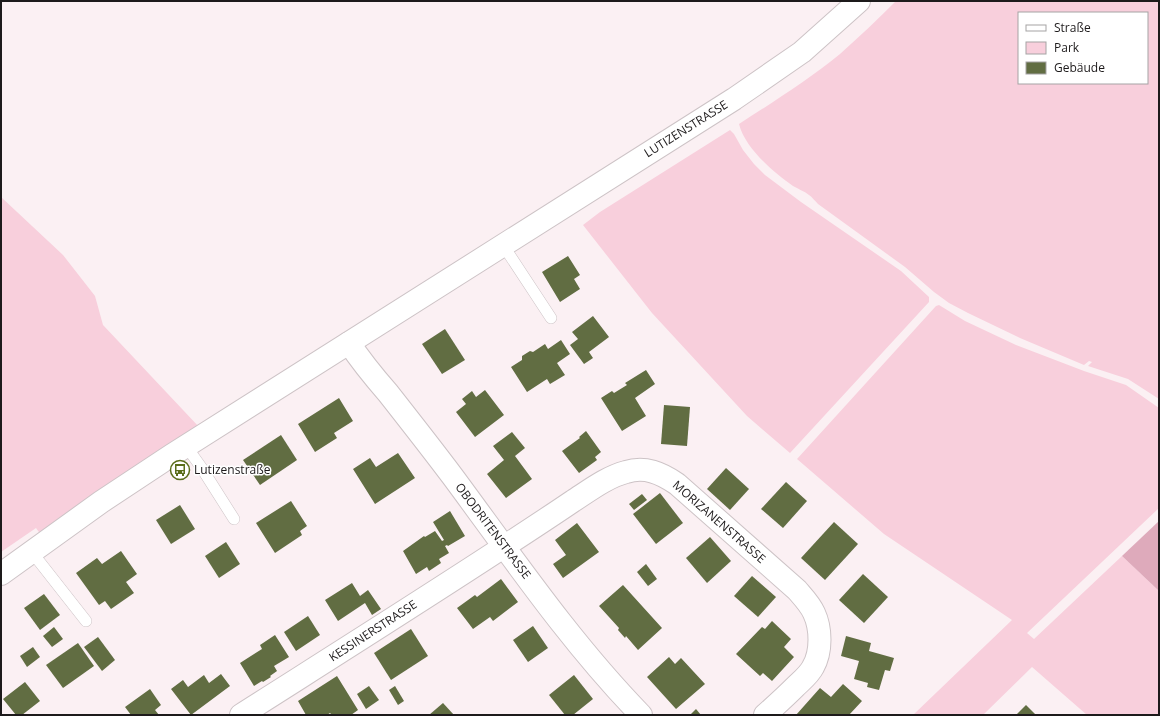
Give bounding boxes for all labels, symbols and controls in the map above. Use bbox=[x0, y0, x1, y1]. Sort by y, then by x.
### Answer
legend bbox=[1018, 12, 1148, 84]
text: Straße bbox=[1054, 19, 1091, 36]
text: Park bbox=[1054, 39, 1080, 56]
text: Gebäude bbox=[1054, 59, 1105, 76]
street label: LUTIZENSTRASSE bbox=[641, 96, 731, 161]
bus stop icon: Lutizenstraße bbox=[169, 459, 191, 481]
place label: Lutizenstraße bbox=[194, 461, 271, 478]
street label: MORIZANENSTRASSE bbox=[669, 476, 769, 567]
street label: OBODRITENSTRASSE bbox=[452, 479, 535, 582]
street label: KESSINERSTRASSE bbox=[325, 596, 420, 665]

